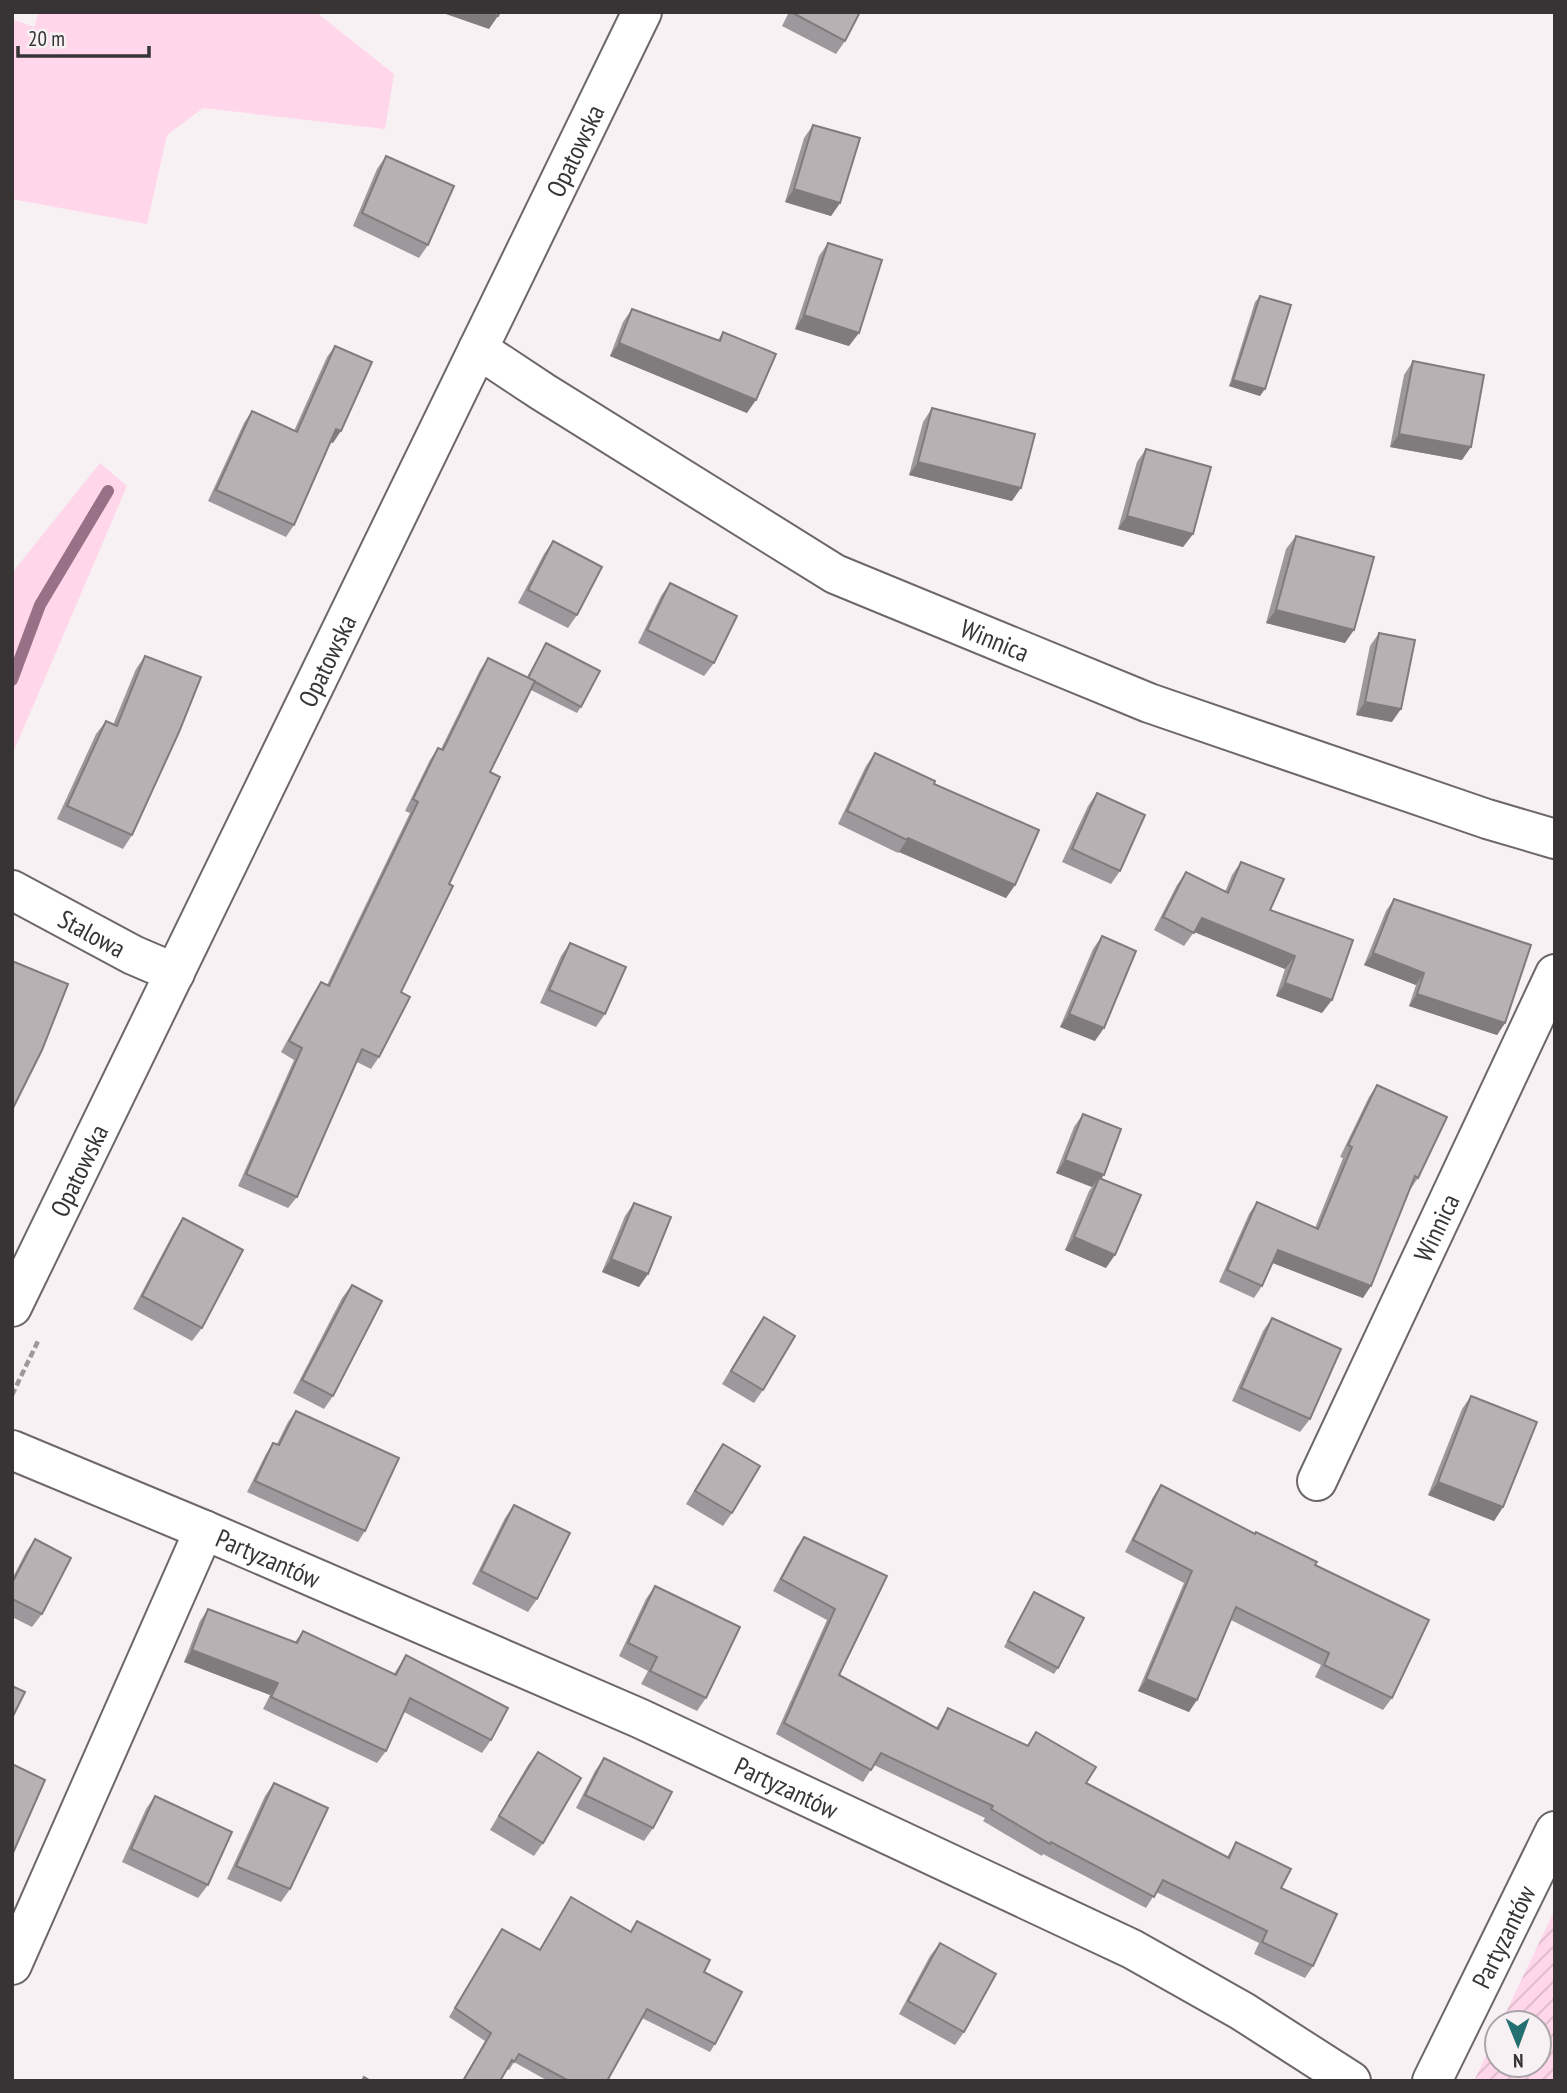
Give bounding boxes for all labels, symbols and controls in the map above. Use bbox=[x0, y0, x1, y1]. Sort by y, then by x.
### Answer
scale bar bbox=[18, 14, 149, 58]
text: 20 m bbox=[28, 25, 65, 52]
street label: Opatowska bbox=[538, 99, 611, 202]
street label: Opatowska bbox=[290, 609, 363, 712]
street label: Winnica bbox=[956, 611, 1034, 669]
street label: Stalowa bbox=[53, 902, 131, 965]
street label: Opatowska bbox=[42, 1119, 115, 1222]
street label: Winnica bbox=[1406, 1188, 1466, 1267]
street label: Partyzantów bbox=[211, 1521, 326, 1595]
street label: Partyzantów bbox=[730, 1749, 844, 1826]
street label: Partyzantów bbox=[1464, 1879, 1543, 1993]
north arrow bbox=[1483, 2009, 1553, 2079]
text: N bbox=[1513, 2049, 1524, 2073]

